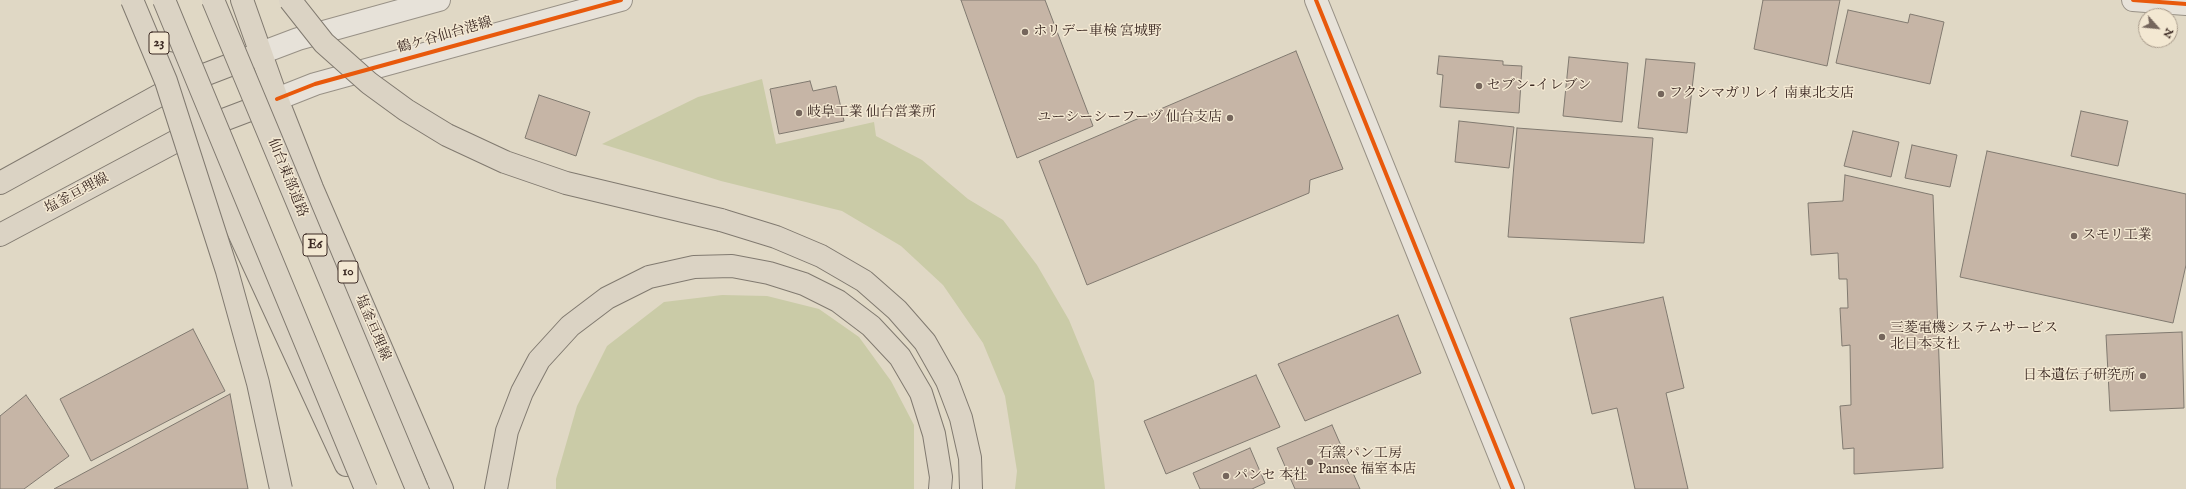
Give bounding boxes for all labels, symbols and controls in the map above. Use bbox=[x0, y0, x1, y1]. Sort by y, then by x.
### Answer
north arrow bbox=[2138, 8, 2178, 48]
street label: 鶴ケ谷仙台港線 bbox=[396, 14, 494, 58]
place label: ホリデー車検 宮城野 bbox=[1033, 24, 1162, 40]
text: N bbox=[2159, 26, 2176, 40]
marker: ホリデー車検 宮城野 bbox=[1020, 27, 1030, 37]
road number: 23 bbox=[149, 32, 169, 54]
place label: セブン-イレブン bbox=[1487, 78, 1592, 94]
marker: セブン-イレブン bbox=[1474, 81, 1484, 91]
place label: フクシマガリレイ 南東北支店 bbox=[1669, 86, 1854, 102]
marker: フクシマガリレイ 南東北支店 bbox=[1656, 89, 1666, 99]
place label: 岐阜工業 仙台営業所 bbox=[807, 105, 936, 121]
marker: 岐阜工業 仙台営業所 bbox=[794, 108, 804, 118]
place label: ユーシーシーフーヅ 仙台支店 bbox=[1037, 110, 1222, 126]
marker: ユーシーシーフーヅ 仙台支店 bbox=[1225, 113, 1235, 123]
street label: 仙台東部道路 bbox=[263, 136, 311, 220]
street label: 塩釜亘理線 bbox=[42, 170, 112, 218]
place label: スモリ工業 bbox=[2082, 228, 2152, 244]
marker: スモリ工業 bbox=[2069, 231, 2079, 241]
road number: E6 bbox=[303, 234, 327, 256]
road number: 10 bbox=[338, 261, 358, 283]
street label: 塩釜亘理線 bbox=[351, 293, 393, 363]
place label: 三菱電機システムサービス 北日本支社 bbox=[1890, 321, 2058, 354]
marker: 三菱電機システムサービス 北日本支社 bbox=[1877, 332, 1887, 342]
place label: 日本遺伝子研究所 bbox=[2023, 368, 2135, 384]
marker: 日本遺伝子研究所 bbox=[2138, 371, 2148, 381]
place label: 石窯パン工房 Pansee 福室本店 bbox=[1318, 446, 1416, 478]
marker: 石窯パン工房 Pansee 福室本店 bbox=[1305, 457, 1315, 467]
place label: パンセ 本社 bbox=[1234, 468, 1307, 484]
marker: パンセ 本社 bbox=[1221, 471, 1231, 481]

